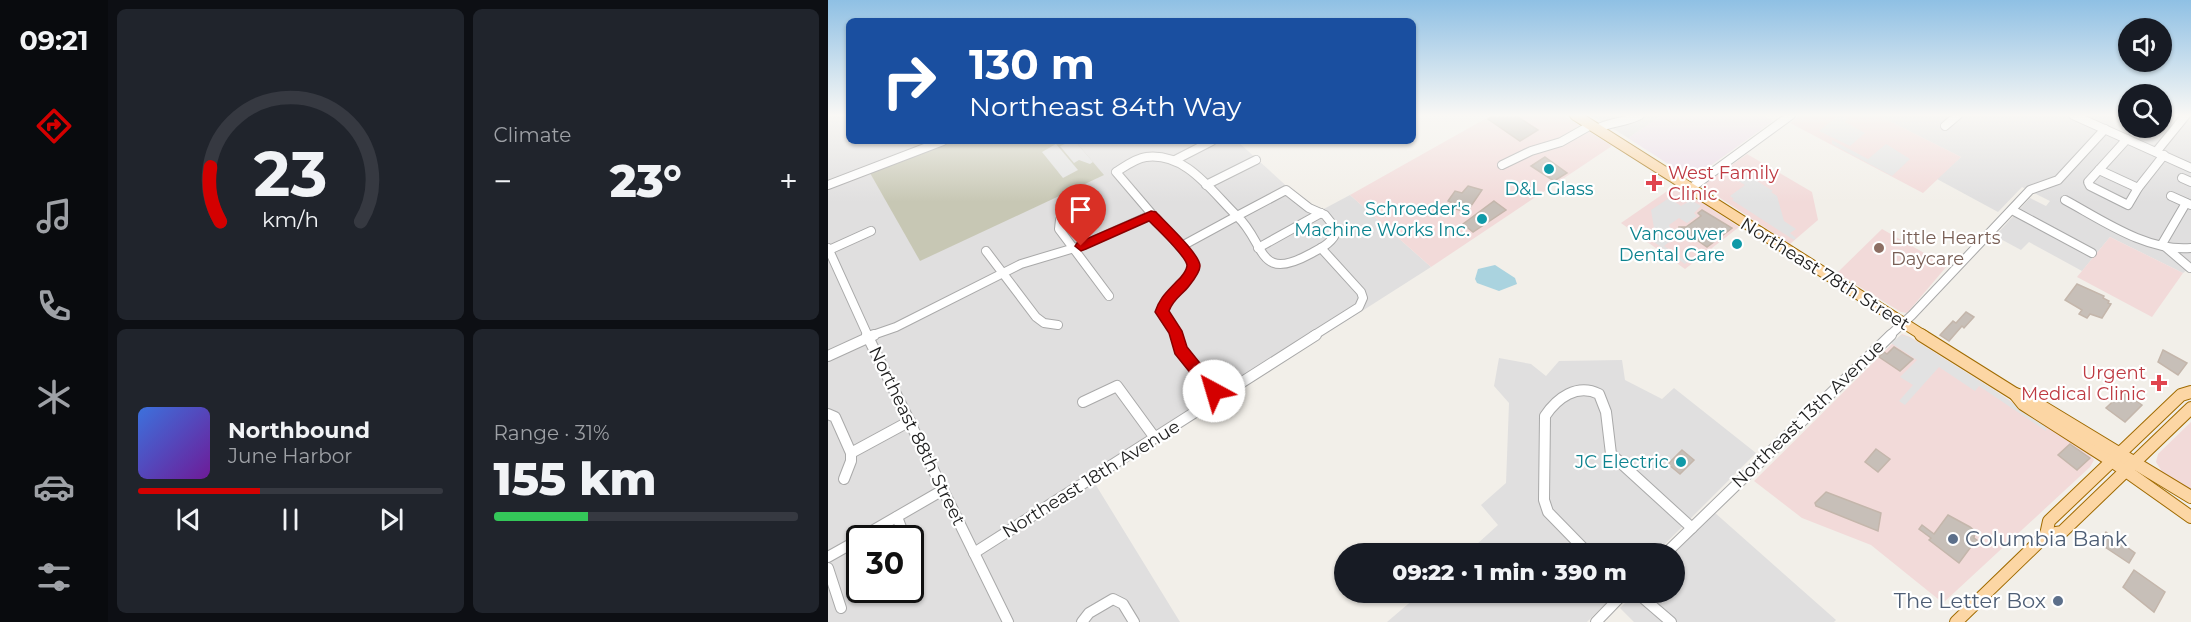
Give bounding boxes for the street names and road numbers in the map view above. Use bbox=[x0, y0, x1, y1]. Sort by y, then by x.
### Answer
street label: Northeast 78th Street bbox=[1736, 213, 1914, 335]
street label: Northeast 13th Avenue bbox=[1727, 335, 1889, 493]
street label: Northeast 88th Street bbox=[864, 343, 970, 529]
street label: Northeast 18th Avenue bbox=[998, 415, 1184, 543]

